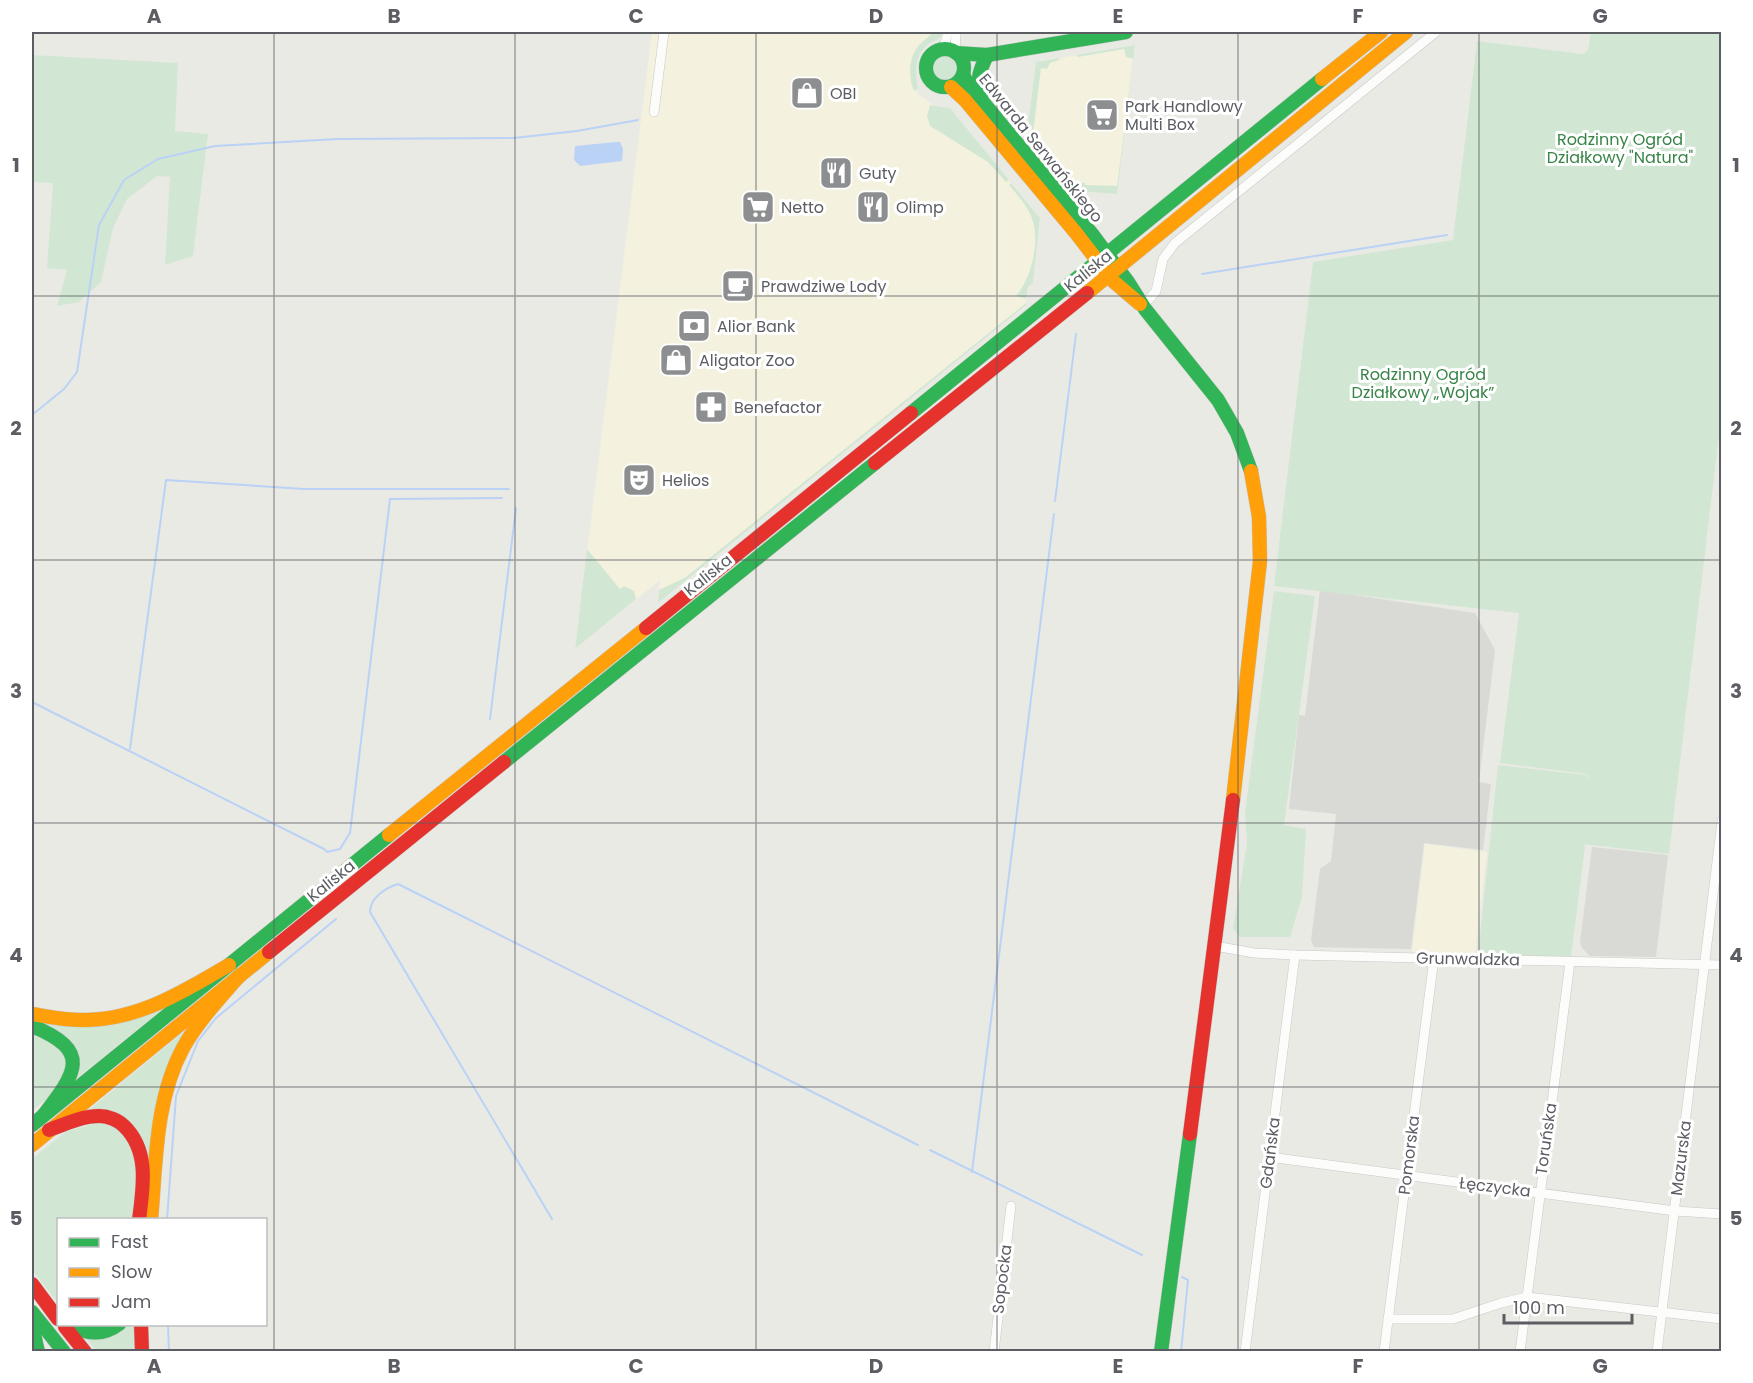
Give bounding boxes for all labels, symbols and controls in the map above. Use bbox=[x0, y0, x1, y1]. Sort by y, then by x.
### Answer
text: A bbox=[147, 2, 162, 30]
text: B bbox=[387, 2, 401, 30]
text: C bbox=[628, 2, 644, 30]
text: D bbox=[869, 2, 883, 30]
text: E bbox=[1113, 2, 1123, 30]
text: F bbox=[1353, 2, 1364, 30]
text: G bbox=[1592, 2, 1608, 30]
street label: Edwarda Serwańskiego bbox=[974, 69, 1108, 227]
shop icon: OBI bbox=[789, 75, 825, 111]
place label: OBI bbox=[830, 82, 856, 105]
place label: Park Handlowy Multi Box bbox=[1125, 95, 1243, 136]
supermarket icon: Park Handlowy Multi Box bbox=[1084, 97, 1120, 133]
park label: Rodzinny Ogród Działkowy "Natura" bbox=[1547, 128, 1694, 169]
text: 1 bbox=[12, 151, 20, 179]
text: 1 bbox=[1732, 151, 1740, 179]
restaurant icon: Guty bbox=[818, 155, 854, 191]
place label: Guty bbox=[859, 162, 897, 185]
supermarket icon: Netto bbox=[740, 189, 776, 225]
restaurant icon: Olimp bbox=[855, 189, 891, 225]
place label: Netto bbox=[781, 196, 824, 219]
place label: Olimp bbox=[896, 196, 944, 219]
street label: Kaliska bbox=[1059, 245, 1117, 297]
cafe icon: Prawdziwe Lody bbox=[720, 268, 756, 304]
place label: Prawdziwe Lody bbox=[761, 275, 887, 298]
bank icon: Alior Bank bbox=[676, 308, 712, 344]
place label: Alior Bank bbox=[717, 315, 796, 338]
shop icon: Aligator Zoo bbox=[658, 342, 694, 378]
place label: Aligator Zoo bbox=[699, 349, 795, 372]
park label: Rodzinny Ogród Działkowy „Wojak” bbox=[1352, 363, 1494, 404]
pharmacy icon: Benefactor bbox=[693, 389, 729, 425]
place label: Benefactor bbox=[734, 396, 822, 419]
text: 2 bbox=[10, 414, 22, 442]
text: 2 bbox=[1730, 414, 1742, 442]
theatre icon: Helios bbox=[621, 462, 657, 498]
place label: Helios bbox=[662, 469, 709, 492]
street label: Kaliska bbox=[679, 549, 737, 601]
text: 3 bbox=[10, 677, 22, 705]
text: 3 bbox=[1730, 677, 1742, 705]
street label: Kaliska bbox=[302, 855, 360, 907]
text: 4 bbox=[9, 941, 23, 969]
text: 4 bbox=[1729, 941, 1743, 969]
street label: Grunwaldzka bbox=[1416, 947, 1520, 971]
street label: Toruńska bbox=[1530, 1101, 1562, 1177]
street label: Pomorska bbox=[1393, 1114, 1425, 1196]
street label: Gdańska bbox=[1254, 1116, 1286, 1190]
street label: Mazurska bbox=[1665, 1119, 1697, 1197]
street label: Łęczycka bbox=[1458, 1171, 1532, 1203]
text: 5 bbox=[10, 1204, 23, 1232]
text: 5 bbox=[1730, 1204, 1743, 1232]
legend bbox=[57, 1218, 267, 1326]
text: Fast bbox=[111, 1229, 148, 1254]
street label: Sopocka bbox=[986, 1243, 1018, 1315]
text: Slow bbox=[111, 1259, 153, 1284]
scale bar bbox=[1504, 1287, 1632, 1325]
text: Jam bbox=[111, 1289, 151, 1314]
text: 100 m bbox=[1513, 1295, 1565, 1320]
text: A bbox=[147, 1352, 162, 1380]
text: B bbox=[387, 1352, 401, 1380]
text: C bbox=[628, 1352, 644, 1380]
text: D bbox=[869, 1352, 883, 1380]
text: E bbox=[1113, 1352, 1123, 1380]
text: F bbox=[1353, 1352, 1364, 1380]
text: G bbox=[1592, 1352, 1608, 1380]

